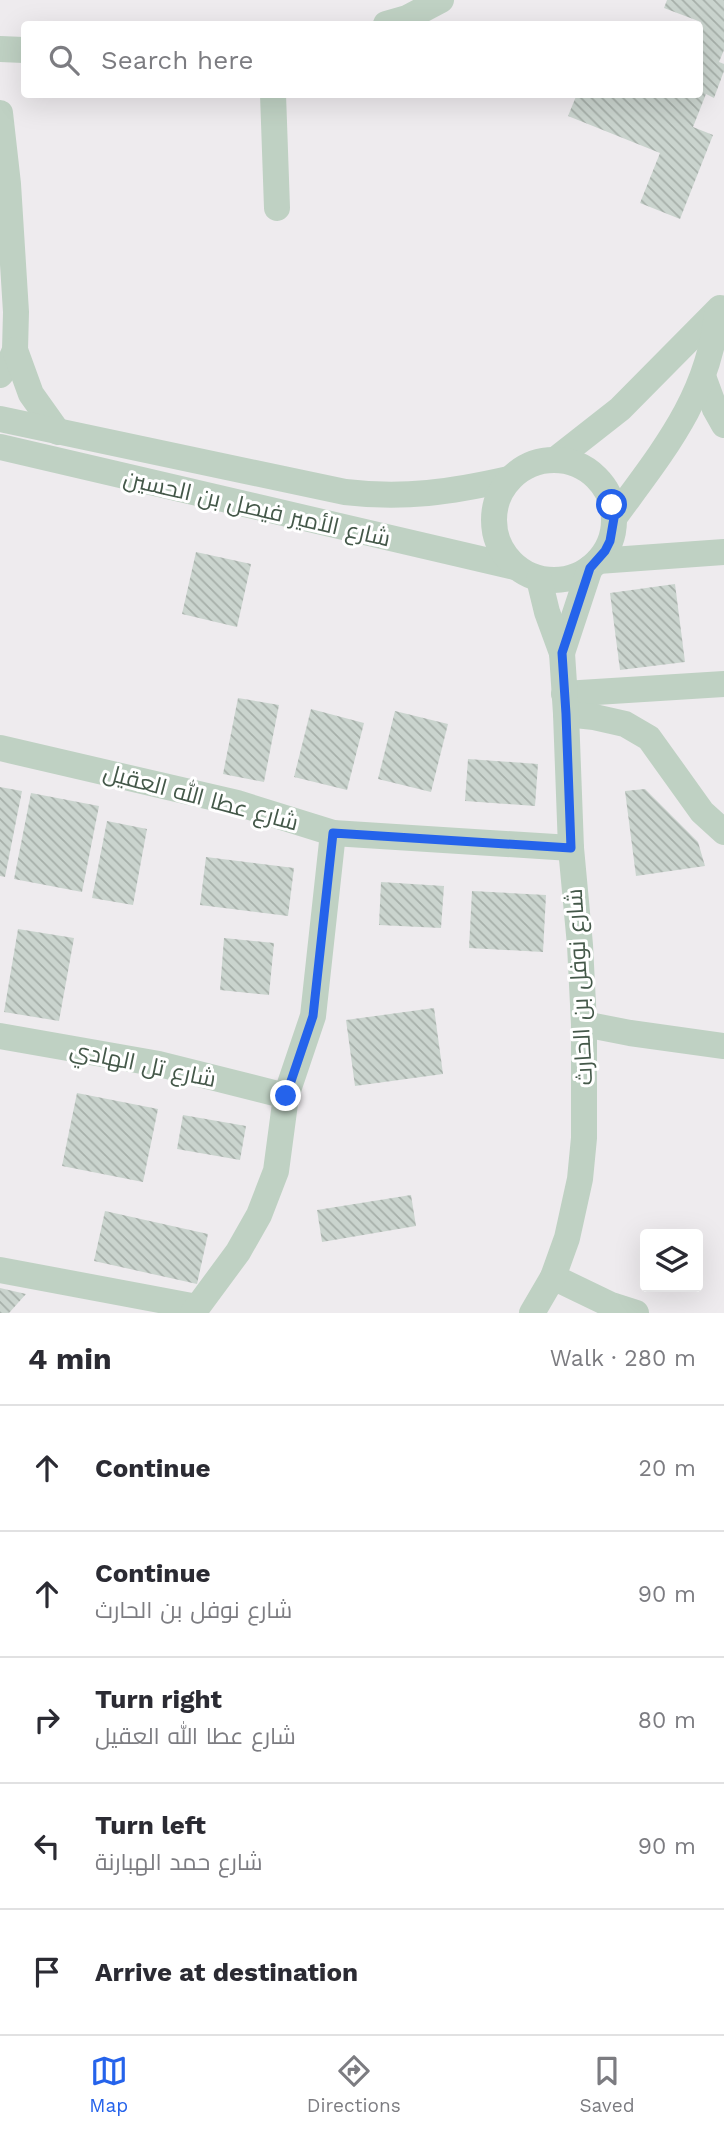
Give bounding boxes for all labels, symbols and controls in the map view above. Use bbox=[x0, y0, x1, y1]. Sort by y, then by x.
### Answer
search box bbox=[21, 21, 703, 98]
icon: search bbox=[45, 41, 83, 79]
text: Search here bbox=[101, 45, 253, 75]
street label: شارع الأمير فيصل بن الحسين bbox=[120, 465, 393, 554]
route start bbox=[596, 489, 627, 520]
street label: شارع عطا الله العقيل bbox=[100, 757, 302, 838]
street label: شارع نوفل بن الحارث bbox=[561, 888, 600, 1086]
street label: شارع تل الهادي bbox=[67, 1036, 218, 1097]
route end bbox=[270, 1080, 301, 1111]
map controls bbox=[640, 1229, 703, 1292]
button: layers bbox=[640, 1229, 703, 1292]
text: 4 min bbox=[28, 1341, 112, 1376]
text: Walk · 280 m bbox=[550, 1345, 696, 1372]
icon: ahead bbox=[28, 1449, 66, 1487]
text: Continue bbox=[95, 1453, 211, 1483]
text: 20 m bbox=[639, 1455, 696, 1482]
text: Continue bbox=[95, 1558, 211, 1588]
icon: ahead bbox=[28, 1575, 66, 1613]
text: 90 m bbox=[638, 1581, 696, 1608]
text: شارع نوفل بن الحارث bbox=[95, 1597, 292, 1624]
text: Turn right bbox=[95, 1684, 222, 1714]
icon: right bbox=[28, 1701, 66, 1739]
text: 80 m bbox=[638, 1707, 696, 1734]
text: شارع عطا الله العقيل bbox=[95, 1723, 296, 1750]
text: Turn left bbox=[95, 1810, 206, 1840]
icon: left bbox=[28, 1827, 66, 1865]
text: 90 m bbox=[638, 1833, 696, 1860]
text: شارع حمد الهبارنة bbox=[95, 1849, 263, 1876]
icon: arrive bbox=[28, 1953, 66, 1991]
text: Arrive at destination bbox=[95, 1957, 358, 1987]
tab: Map bbox=[89, 2052, 128, 2117]
tab: Directions bbox=[307, 2052, 401, 2117]
tab: Saved bbox=[579, 2052, 635, 2117]

